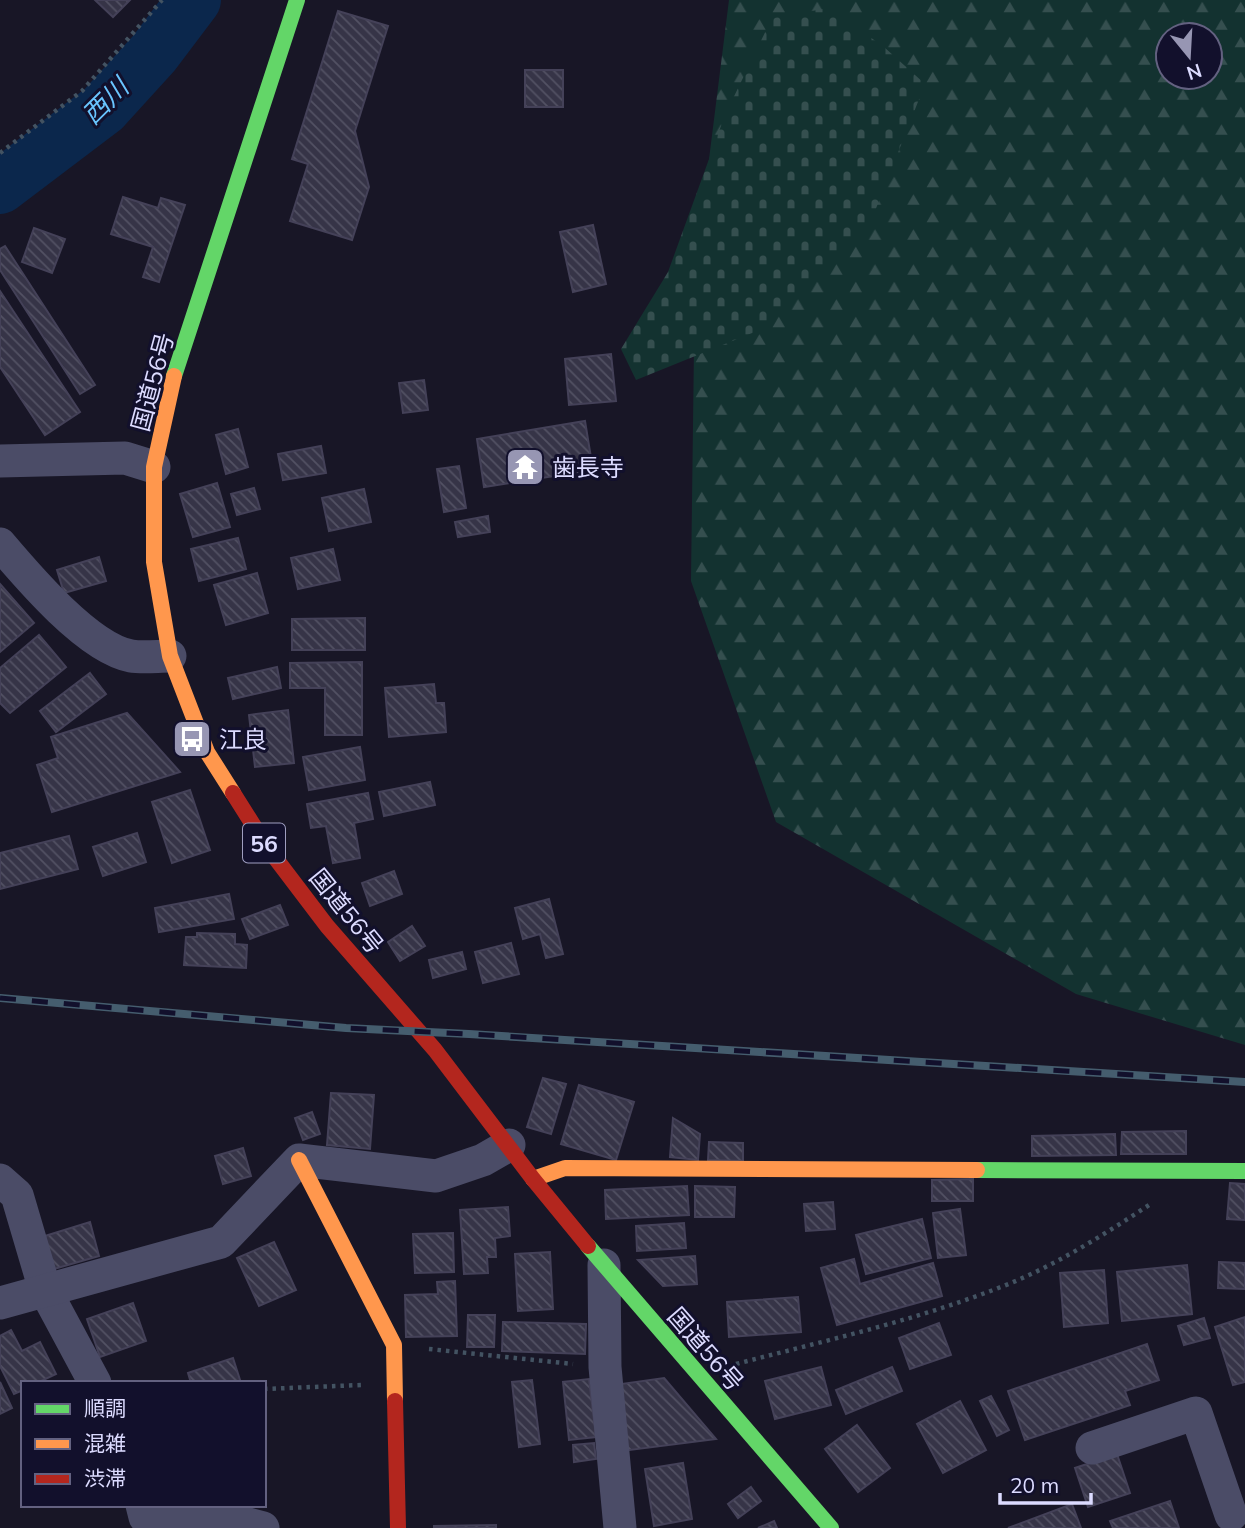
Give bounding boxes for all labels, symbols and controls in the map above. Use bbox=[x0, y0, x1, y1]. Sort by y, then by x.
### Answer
north arrow bbox=[1154, 21, 1224, 91]
text: N bbox=[1184, 59, 1205, 86]
water label: 西川 bbox=[75, 69, 137, 131]
street label: 国道56号 bbox=[124, 329, 180, 435]
temple icon: 歯長寺 bbox=[504, 446, 546, 488]
place label: 歯長寺 bbox=[552, 452, 624, 482]
bus stop icon: 江良 bbox=[171, 718, 213, 760]
place label: 江良 bbox=[219, 724, 267, 754]
road number: 56 bbox=[243, 824, 285, 862]
street label: 国道56号 bbox=[304, 862, 390, 960]
street label: 国道56号 bbox=[662, 1301, 750, 1397]
legend bbox=[21, 1381, 266, 1507]
text: 順調 bbox=[84, 1395, 126, 1421]
text: 混雑 bbox=[84, 1430, 126, 1456]
scale bar bbox=[1000, 1462, 1091, 1506]
text: 渋滞 bbox=[84, 1465, 126, 1491]
text: 20 m bbox=[1010, 1472, 1059, 1498]

